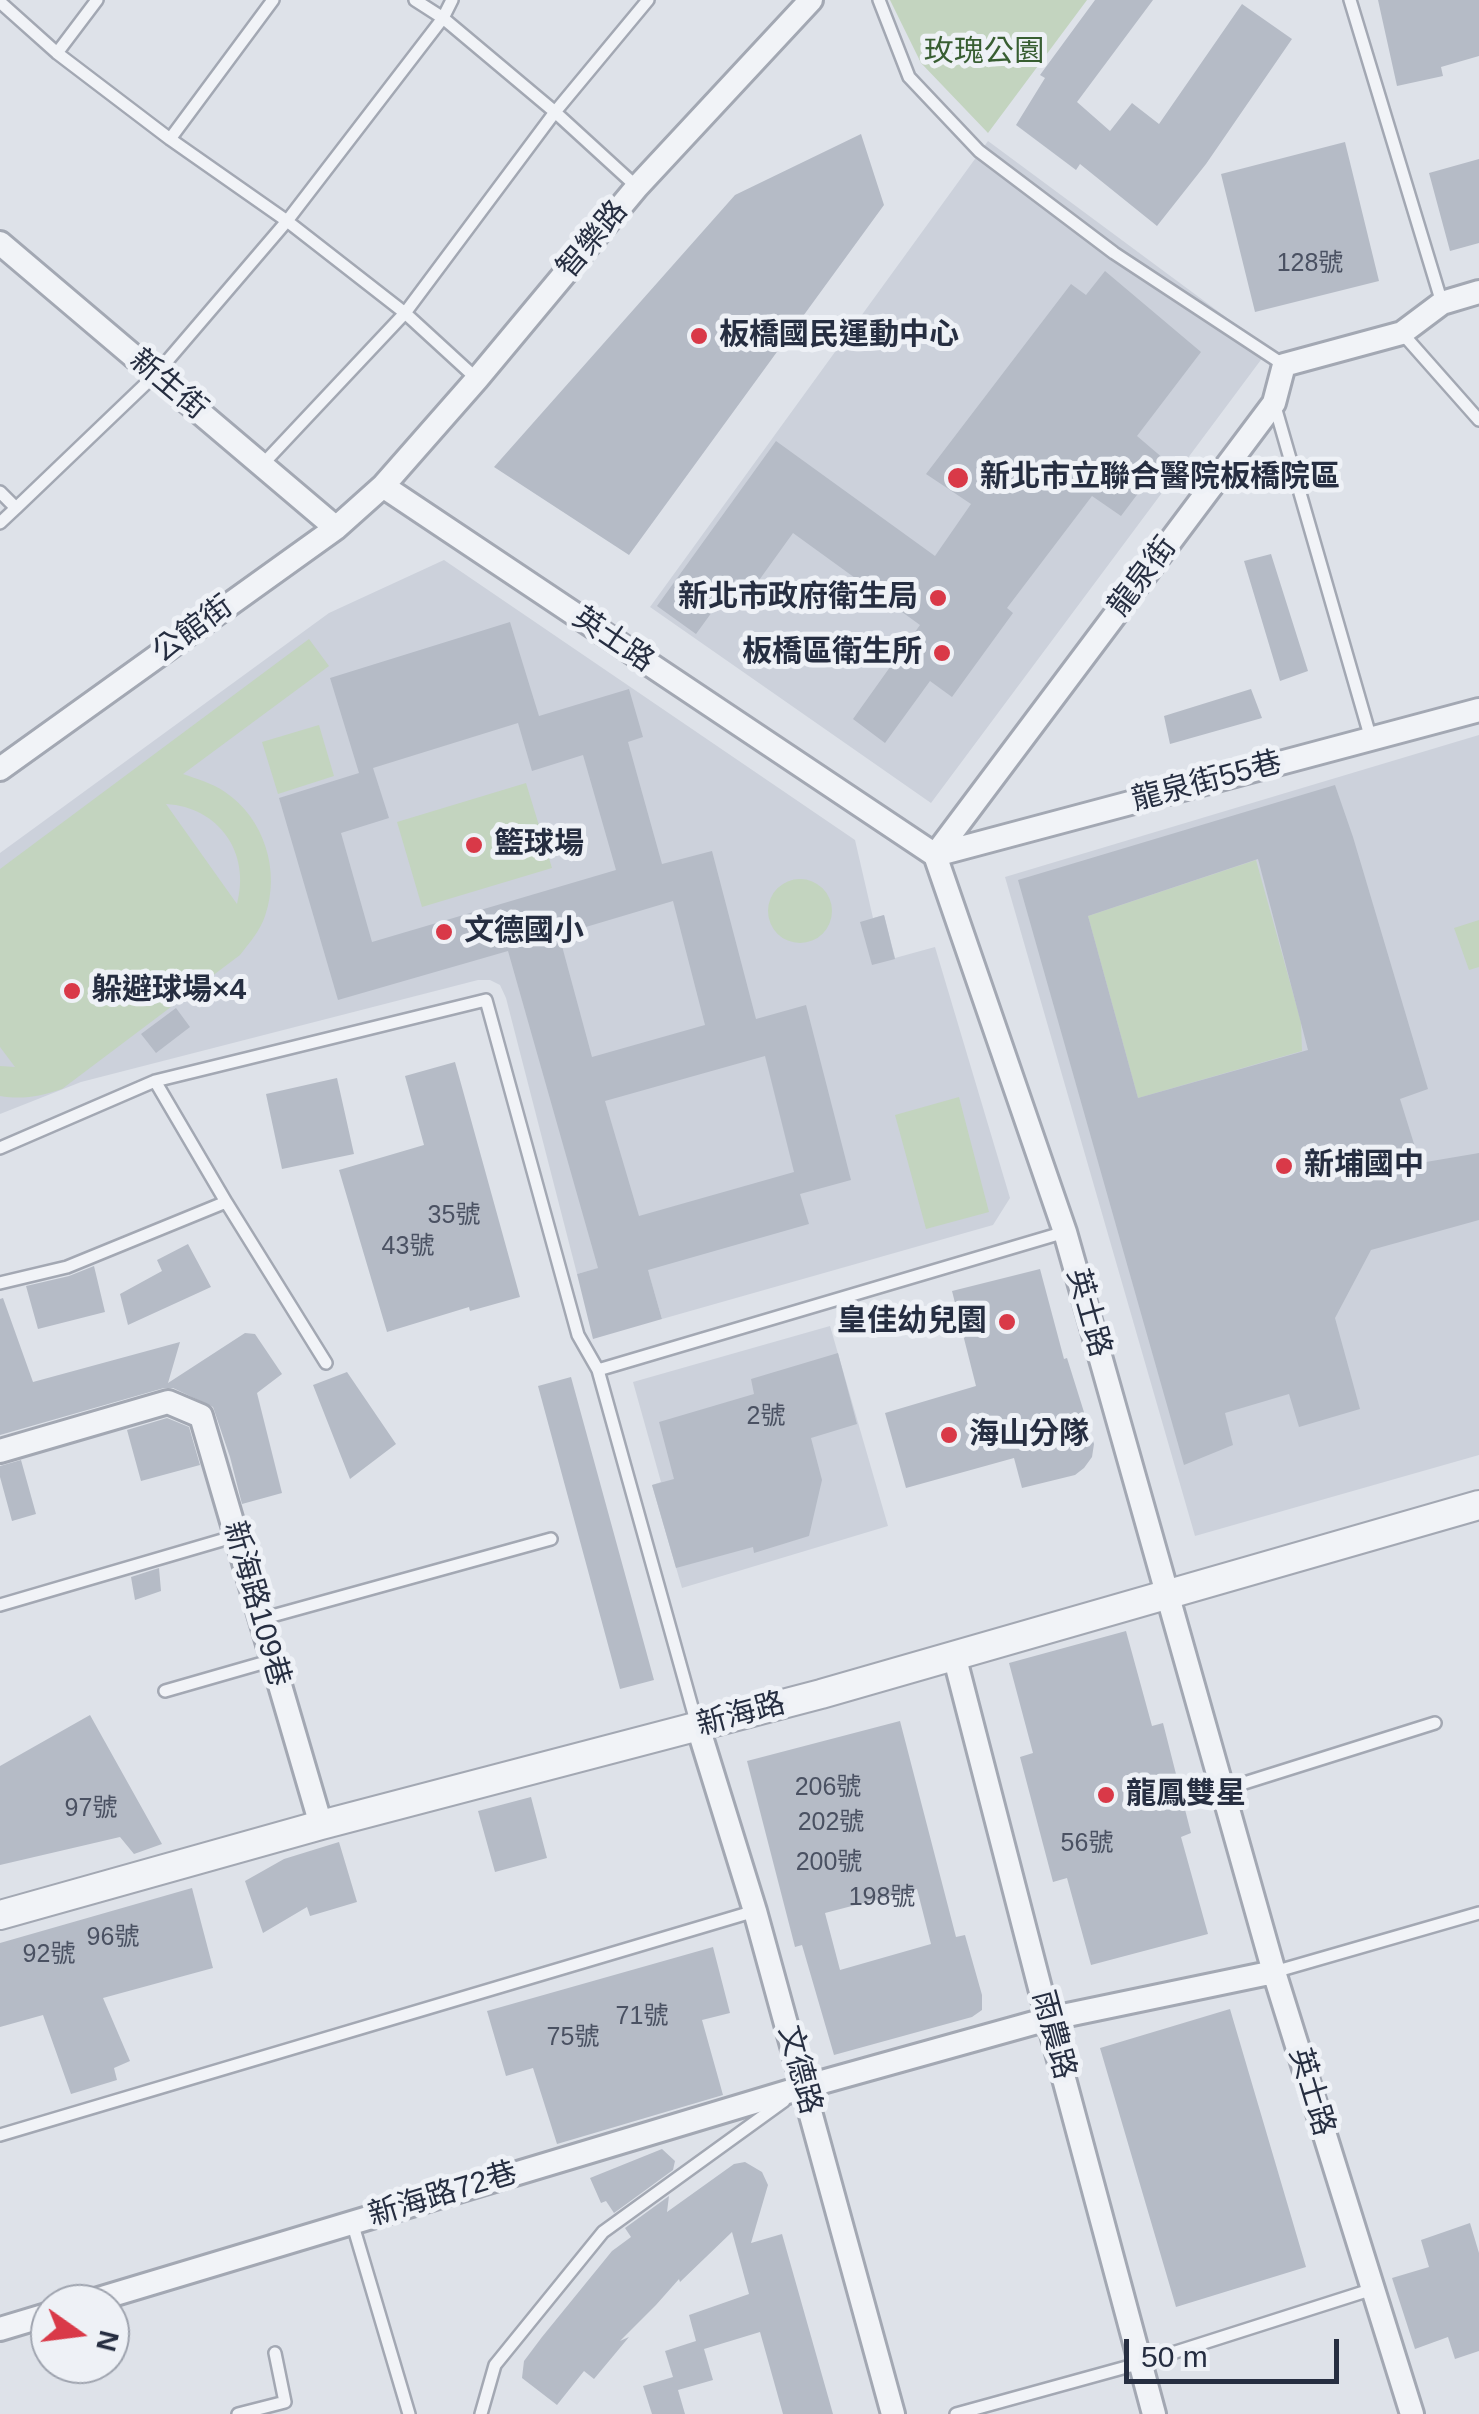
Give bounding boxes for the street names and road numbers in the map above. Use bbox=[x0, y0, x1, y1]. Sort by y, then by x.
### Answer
street label: 智樂路 bbox=[550, 194, 636, 286]
street label: 新生街 bbox=[122, 342, 214, 428]
street label: 龍泉街 bbox=[1102, 530, 1184, 624]
street label: 公館街 bbox=[146, 589, 240, 671]
street label: 英士路 bbox=[566, 600, 660, 680]
street label: 龍泉街55巷 bbox=[1128, 745, 1286, 819]
street label: 英士路 bbox=[1058, 1265, 1118, 1361]
street label: 新海路109巷 bbox=[215, 1517, 297, 1691]
street label: 新海路 bbox=[693, 1686, 789, 1744]
street label: 雨農路 bbox=[1024, 1987, 1082, 2083]
street label: 文德路 bbox=[770, 2022, 828, 2118]
street label: 英士路 bbox=[1281, 2044, 1341, 2140]
street label: 新海路72巷 bbox=[364, 2155, 522, 2235]

